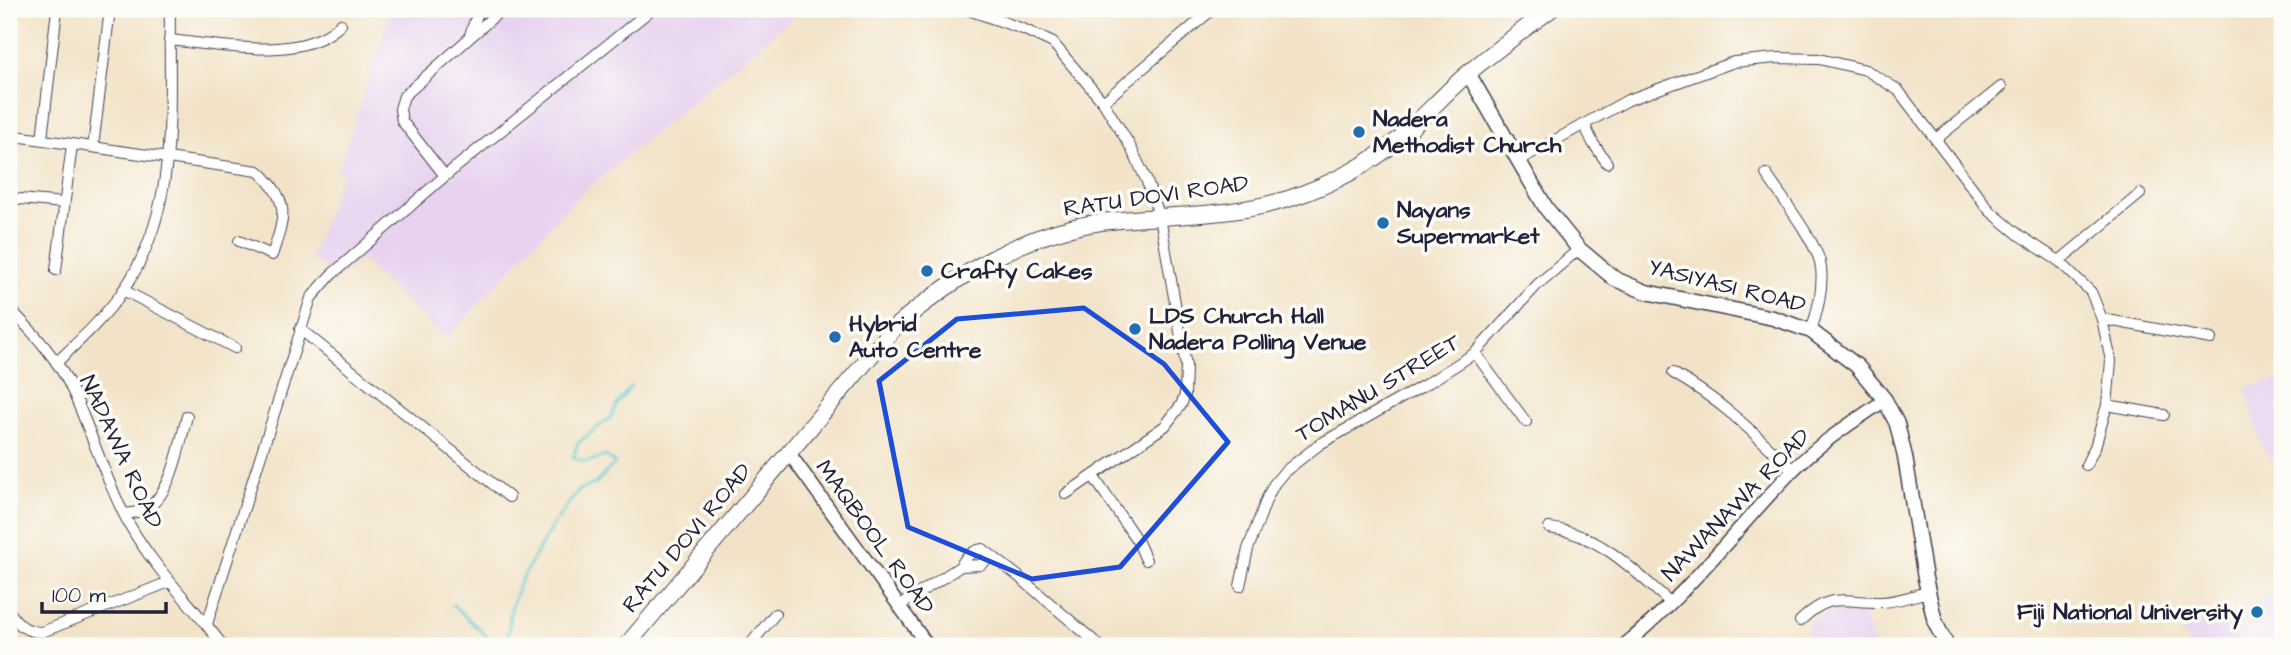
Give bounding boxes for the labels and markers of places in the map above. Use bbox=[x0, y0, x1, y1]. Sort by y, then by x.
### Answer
place label: Nadera Methodist Church bbox=[1373, 103, 1562, 161]
marker: Nadera Methodist Church bbox=[1351, 124, 1367, 140]
place label: Nayans Supermarket bbox=[1396, 194, 1540, 252]
marker: Nayans Supermarket bbox=[1375, 215, 1391, 231]
place label: Crafty Cakes bbox=[941, 255, 1093, 289]
marker: Crafty Cakes bbox=[919, 263, 935, 279]
place label: LDS Church Hall Nadera Polling Venue bbox=[1149, 300, 1367, 359]
place label: Hybrid Auto Centre bbox=[849, 308, 982, 366]
marker: LDS Church Hall Nadera Polling Venue bbox=[1127, 321, 1143, 337]
marker: Hybrid Auto Centre bbox=[827, 329, 843, 345]
place label: Fiji National University bbox=[2017, 596, 2243, 630]
marker: Fiji National University bbox=[2249, 604, 2265, 620]

